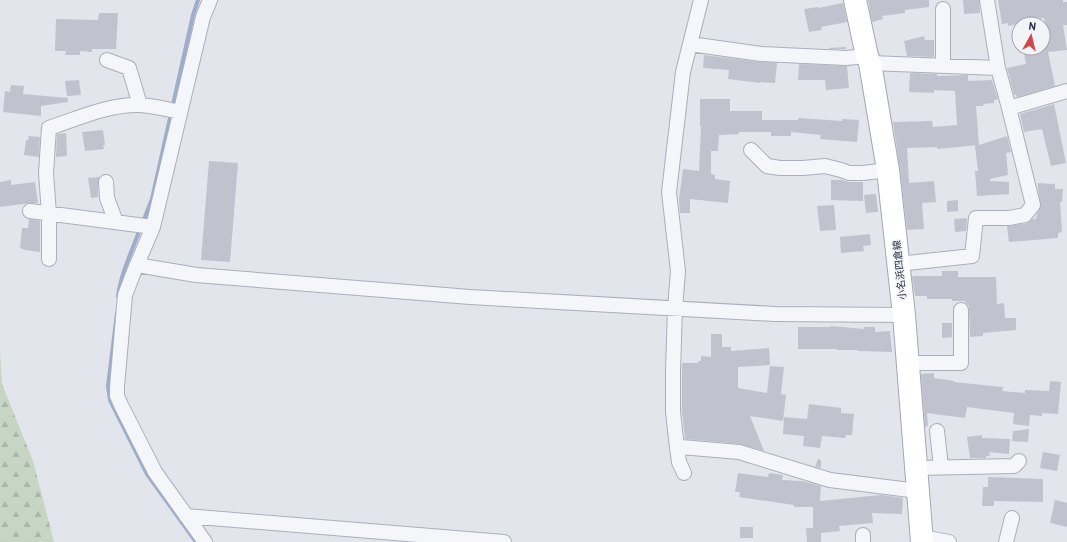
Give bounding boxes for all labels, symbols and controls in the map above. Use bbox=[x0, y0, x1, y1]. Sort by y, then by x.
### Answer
north arrow bbox=[1011, 16, 1051, 56]
text: N bbox=[1028, 19, 1037, 34]
street label: 小名浜四倉線 bbox=[890, 239, 909, 300]

